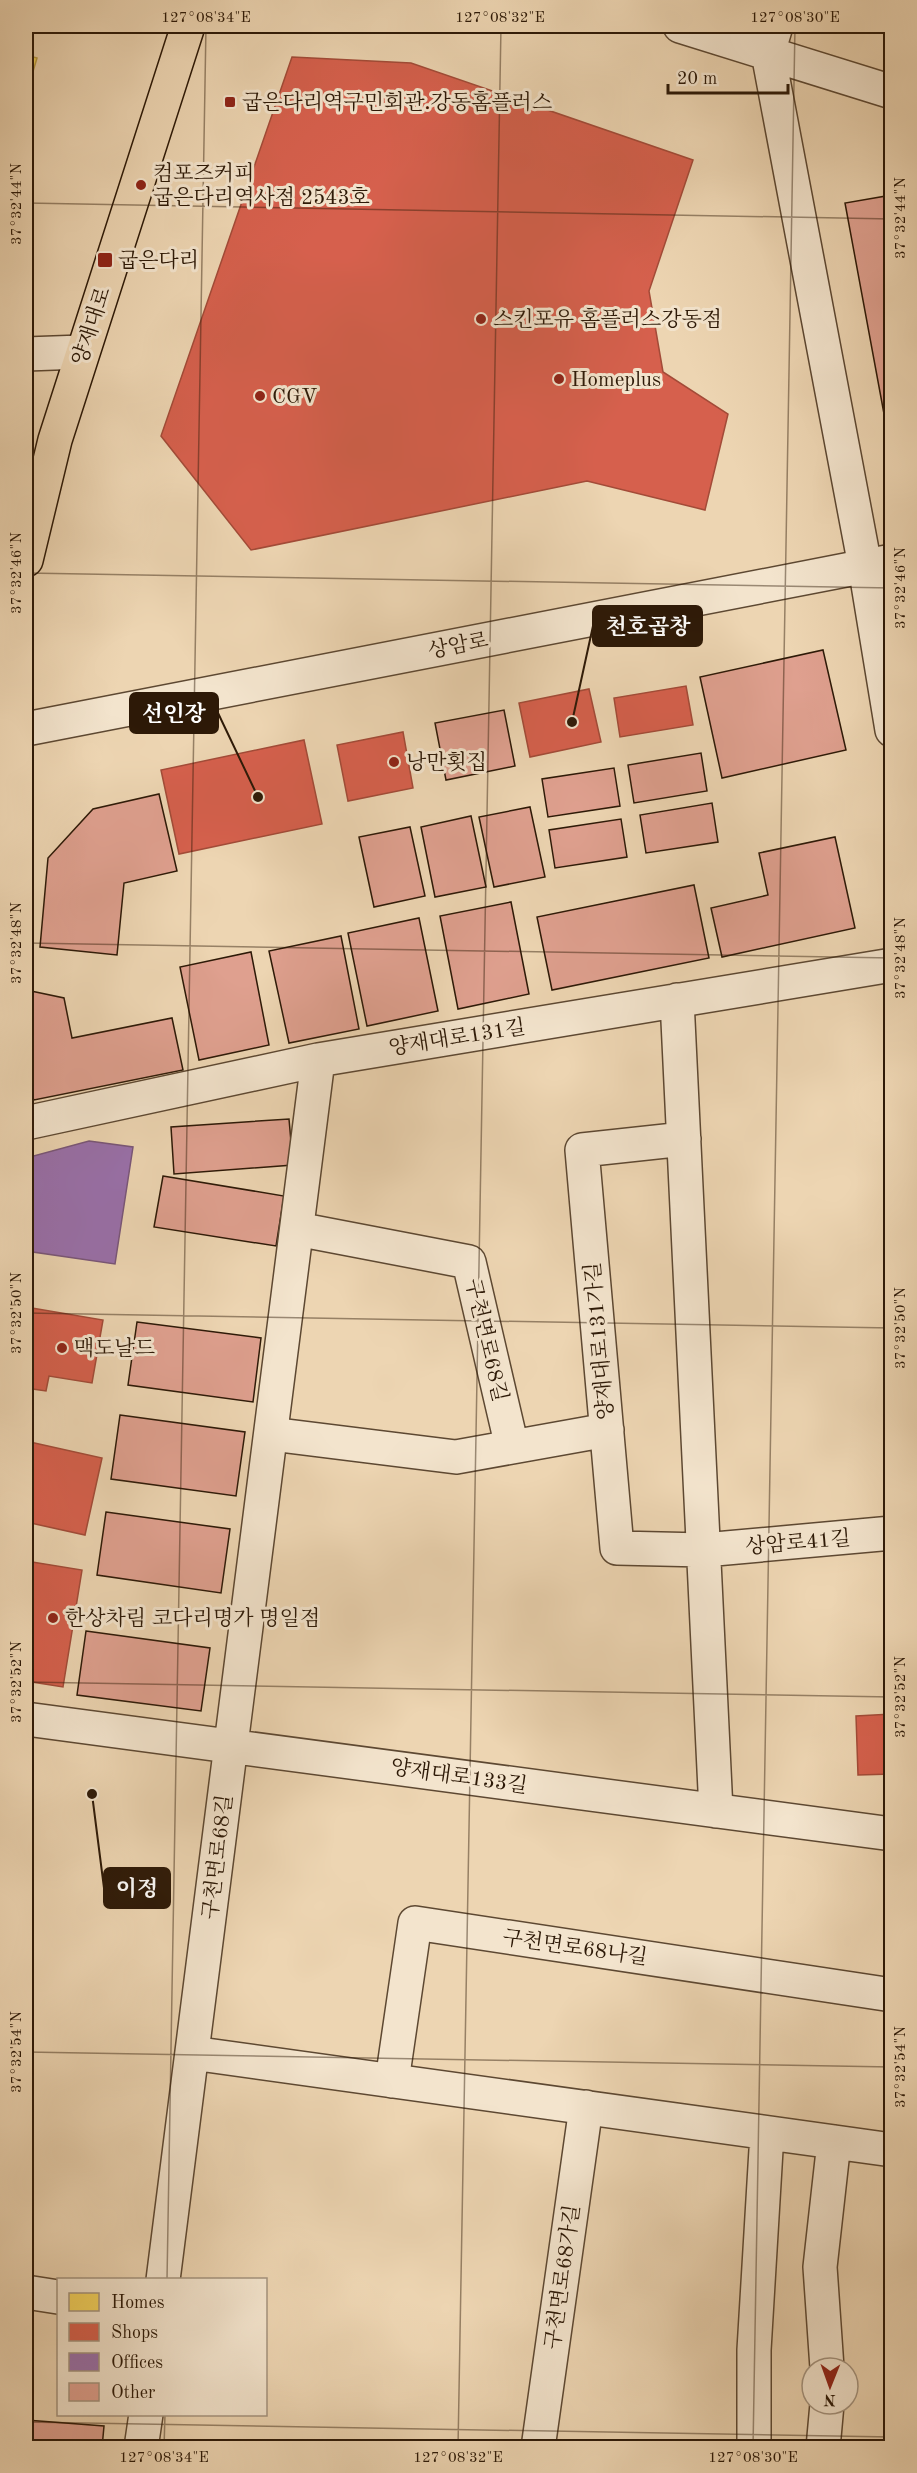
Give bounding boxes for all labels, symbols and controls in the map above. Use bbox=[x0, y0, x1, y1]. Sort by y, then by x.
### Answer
text: 127°08'34"E bbox=[161, 11, 251, 26]
text: 127°08'32"E bbox=[455, 11, 545, 26]
text: 127°08'30"E bbox=[750, 11, 840, 26]
scale bar bbox=[668, 57, 788, 95]
text: 20 m bbox=[677, 70, 717, 88]
place label: 굽은다리역구민회관.강동홈플러스 bbox=[242, 90, 552, 114]
marker: 굽은다리역구민회관.강동홈플러스 bbox=[223, 95, 237, 109]
place label: 컴포즈커피 굽은다리역사점 2543호 bbox=[153, 162, 370, 209]
text: 37°32'44"N bbox=[10, 163, 25, 245]
text: 37°32'44"N bbox=[894, 177, 909, 259]
marker: 컴포즈커피 굽은다리역사점 2543호 bbox=[134, 178, 148, 192]
place label: 굽은다리 bbox=[118, 249, 199, 272]
marker: 굽은다리 bbox=[96, 251, 114, 269]
street label: 양재대로 bbox=[68, 284, 115, 368]
place label: 스킨포유 홈플러스강동점 bbox=[493, 307, 722, 331]
marker: 스킨포유 홈플러스강동점 bbox=[474, 312, 488, 326]
place label: Homeplus bbox=[571, 370, 661, 391]
marker: Homeplus bbox=[552, 372, 566, 386]
place label: CGV bbox=[272, 387, 317, 408]
marker: CGV bbox=[253, 389, 267, 403]
text: 37°32'46"N bbox=[10, 532, 25, 614]
text: 37°32'46"N bbox=[894, 547, 909, 629]
callout: 천호곱창 bbox=[593, 606, 702, 646]
text: 천호곱창 bbox=[605, 614, 691, 639]
street label: 상암로 bbox=[426, 628, 490, 663]
callout: 선인장 bbox=[130, 693, 218, 733]
text: 선인장 bbox=[142, 701, 207, 726]
place label: 낭만횟집 bbox=[406, 751, 487, 774]
marker: 낭만횟집 bbox=[387, 755, 401, 769]
text: 37°32'48"N bbox=[10, 902, 25, 984]
text: 37°32'48"N bbox=[894, 917, 909, 999]
street label: 양재대로131길 bbox=[387, 1015, 527, 1060]
street label: 양재대로131가길 bbox=[581, 1261, 618, 1421]
text: 37°32'50"N bbox=[10, 1272, 25, 1354]
street label: 구천면로68길 bbox=[461, 1276, 512, 1404]
text: 37°32'50"N bbox=[894, 1287, 909, 1369]
place label: 맥도날드 bbox=[74, 1337, 155, 1360]
marker: 맥도날드 bbox=[55, 1341, 69, 1355]
street label: 상암로41길 bbox=[744, 1526, 852, 1559]
place label: 한상차림 코다리명가 명일점 bbox=[65, 1607, 320, 1630]
marker: 한상차림 코다리명가 명일점 bbox=[46, 1611, 60, 1625]
text: 37°32'52"N bbox=[10, 1641, 25, 1723]
text: 37°32'52"N bbox=[894, 1656, 909, 1738]
street label: 양재대로133길 bbox=[389, 1756, 529, 1797]
street label: 구천면로68길 bbox=[198, 1793, 237, 1921]
callout: 이정 bbox=[104, 1868, 170, 1908]
text: 이정 bbox=[116, 1876, 158, 1901]
street label: 구천면로68나길 bbox=[501, 1926, 649, 1969]
text: 37°32'54"N bbox=[10, 2011, 25, 2093]
text: 37°32'54"N bbox=[894, 2026, 909, 2108]
street label: 구천면로68가길 bbox=[541, 2203, 584, 2351]
legend bbox=[57, 2278, 267, 2416]
text: Homes bbox=[111, 2294, 165, 2312]
text: Shops bbox=[111, 2324, 158, 2342]
text: Offices bbox=[111, 2354, 163, 2372]
north arrow bbox=[800, 2356, 860, 2416]
text: Other bbox=[111, 2384, 156, 2402]
text: N bbox=[823, 2391, 836, 2407]
text: 127°08'34"E bbox=[119, 2451, 209, 2466]
text: 127°08'32"E bbox=[413, 2451, 503, 2466]
text: 127°08'30"E bbox=[708, 2451, 798, 2466]

